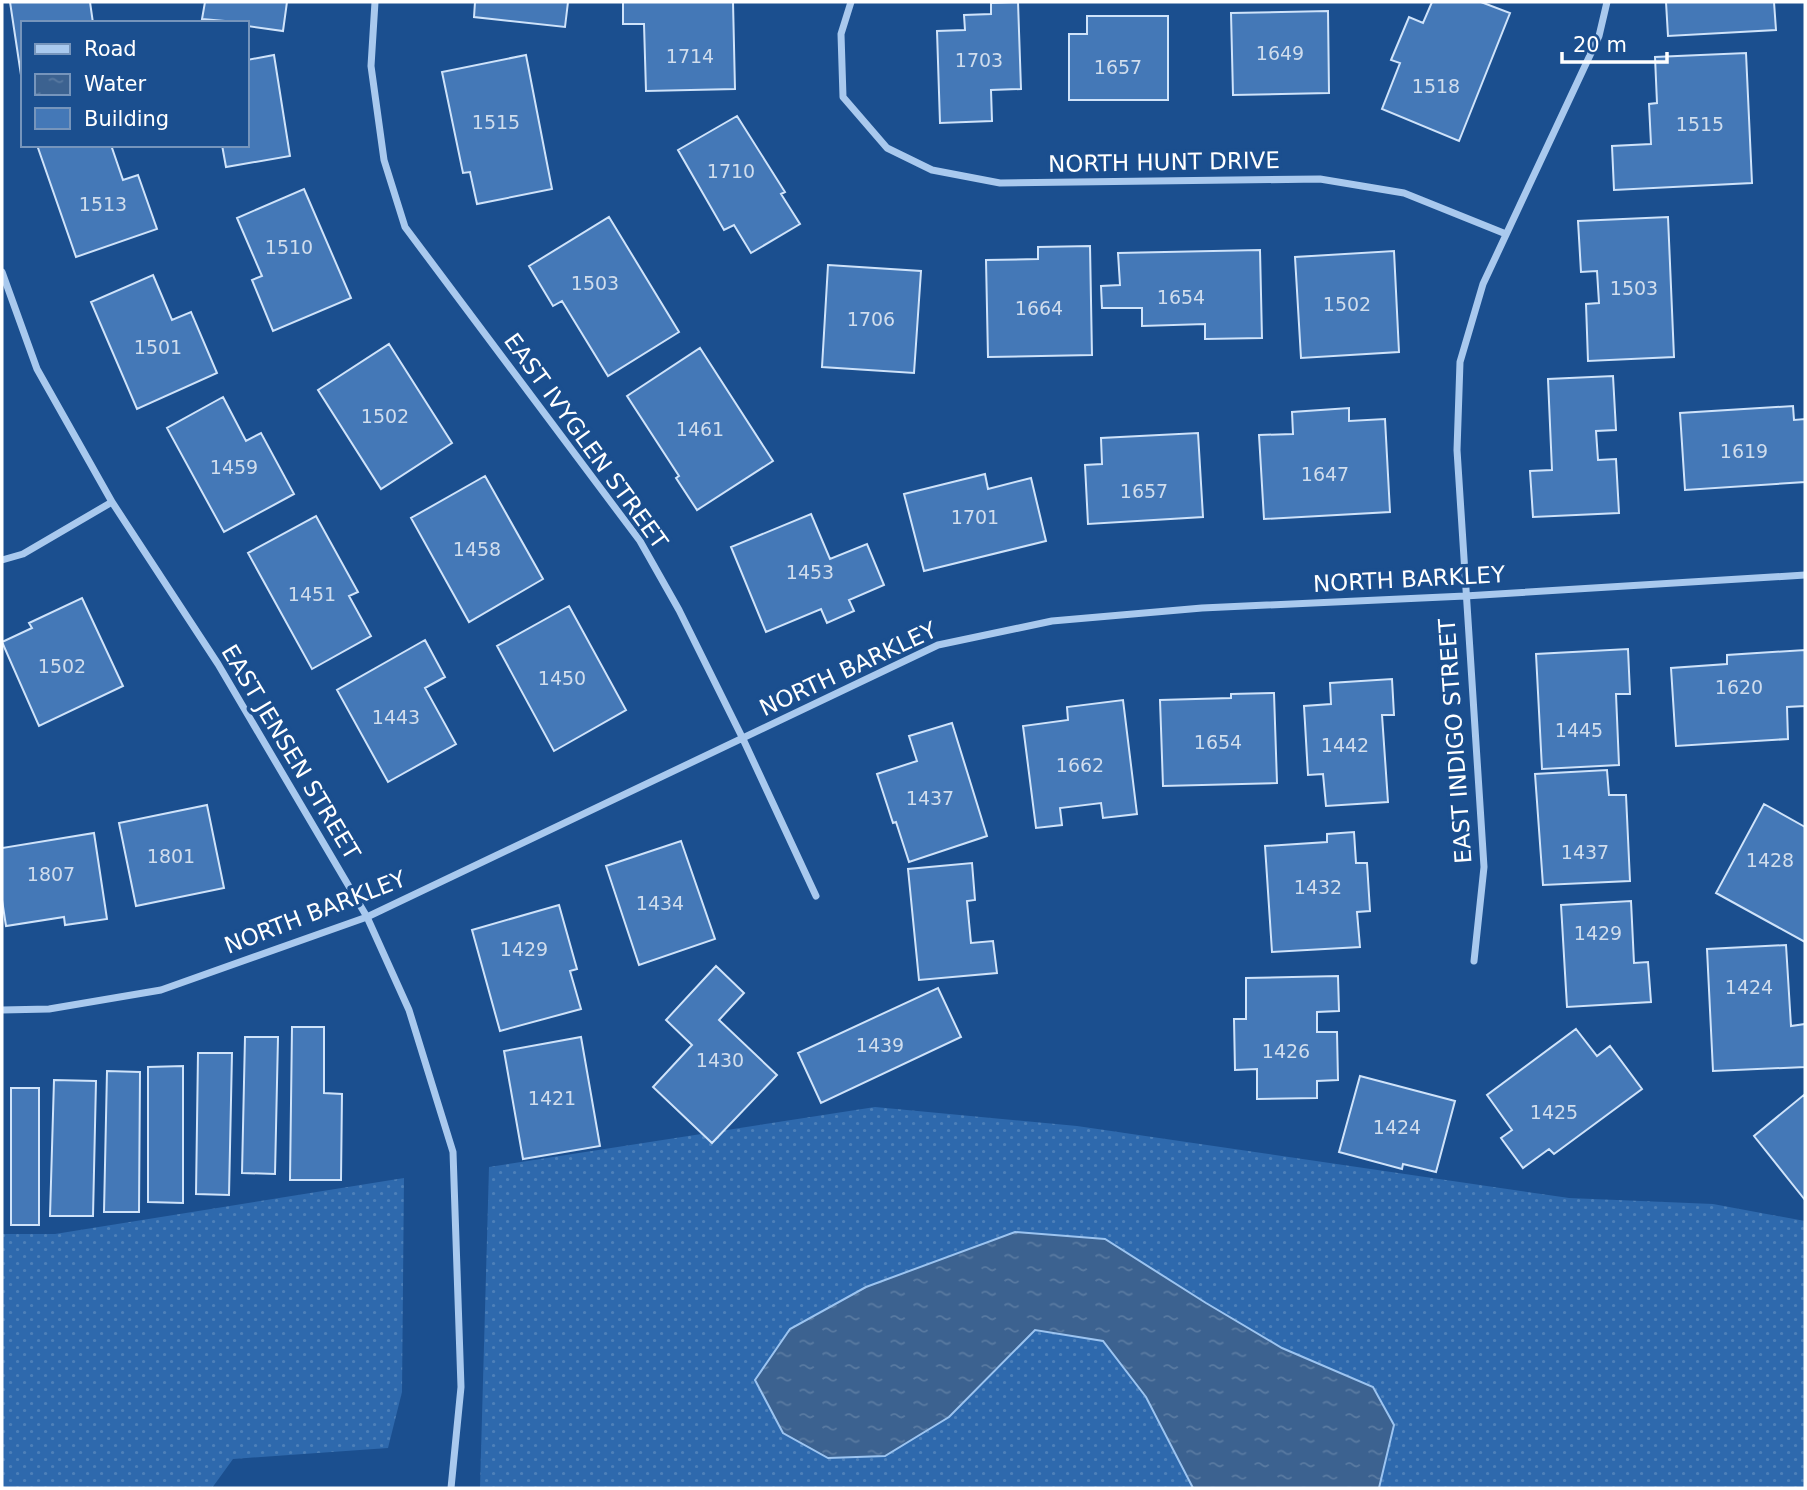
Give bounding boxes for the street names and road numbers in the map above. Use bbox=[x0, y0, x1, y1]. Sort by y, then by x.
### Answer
street label: NORTH HUNT DRIVE bbox=[1048, 147, 1280, 177]
street label: EAST IVYGLEN STREET bbox=[499, 328, 674, 555]
street label: NORTH BARKLEY bbox=[1312, 561, 1507, 597]
street label: NORTH BARKLEY bbox=[755, 616, 941, 721]
street label: EAST INDIGO STREET bbox=[1433, 617, 1477, 864]
street label: EAST JENSEN STREET bbox=[216, 640, 366, 865]
street label: NORTH BARKLEY bbox=[221, 865, 410, 959]

